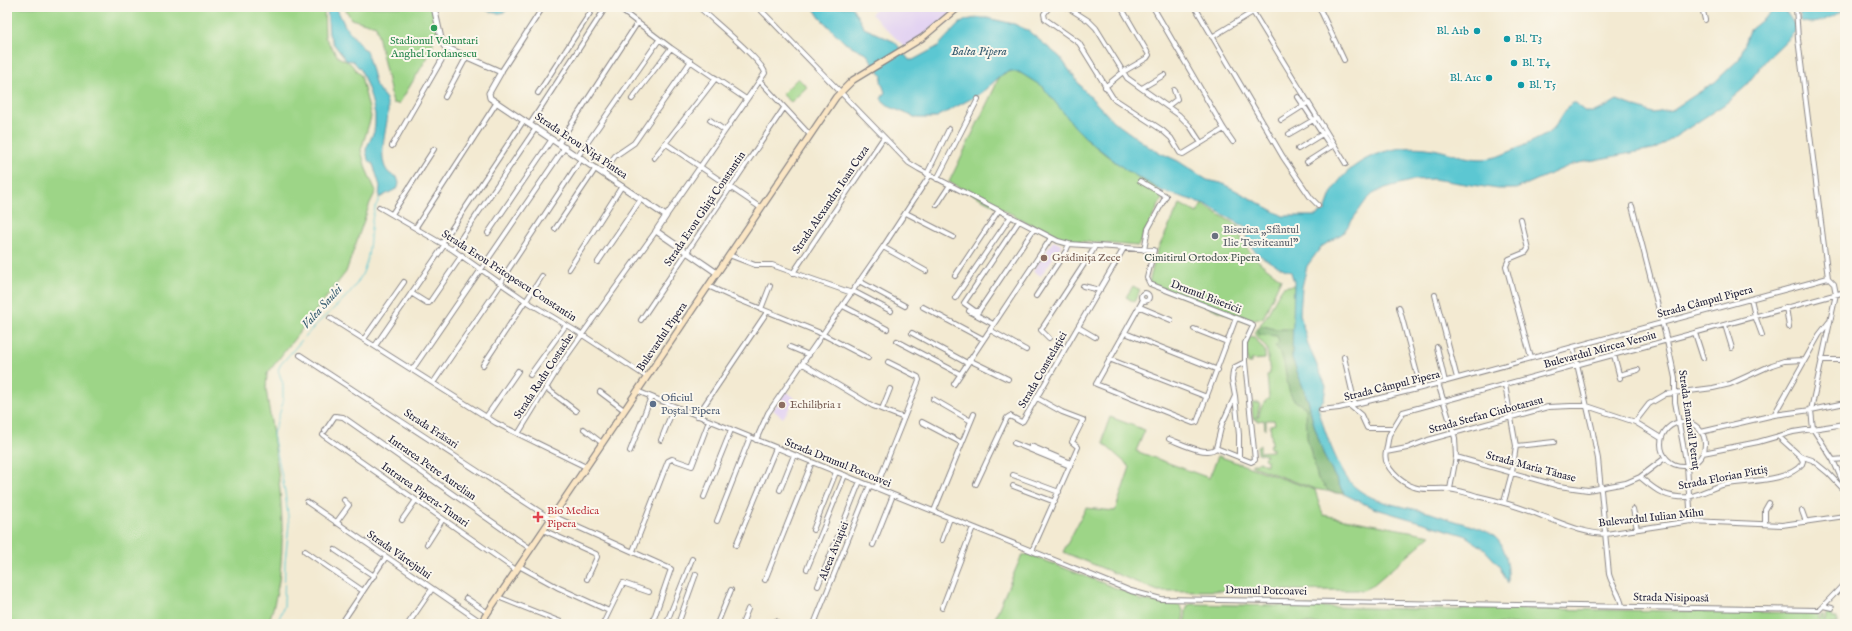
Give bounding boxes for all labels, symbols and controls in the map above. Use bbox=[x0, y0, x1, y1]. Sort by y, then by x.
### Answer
marker: Stadionul Voluntari Anghel Iordanescu bbox=[429, 23, 439, 33]
place label: Bl. A1b bbox=[1437, 24, 1469, 38]
marker: Bl. A1b bbox=[1472, 26, 1482, 36]
place label: Bl. T3 bbox=[1515, 32, 1542, 46]
place label: Stadionul Voluntari Anghel Iordanescu bbox=[390, 34, 478, 61]
marker: Bl. T3 bbox=[1502, 34, 1512, 44]
water label: Balta Pipera bbox=[951, 44, 1007, 59]
place label: Bl. T4 bbox=[1522, 56, 1551, 70]
marker: Bl. T4 bbox=[1509, 58, 1519, 68]
place label: Bl. A1c bbox=[1450, 71, 1481, 85]
marker: Bl. A1c bbox=[1484, 73, 1494, 83]
place label: Bl. T5 bbox=[1529, 78, 1556, 92]
marker: Bl. T5 bbox=[1516, 80, 1526, 90]
street label: Strada Erou Niță Pintea bbox=[532, 110, 630, 182]
street label: Strada Alexandru Ioan Cuza bbox=[790, 143, 873, 257]
street label: Strada Erou Ghiță Constantin bbox=[661, 149, 749, 269]
place label: Biserica „Sfântul Ilie Tesviteanul” bbox=[1223, 223, 1299, 250]
street label: Strada Erou Pritopescu Constantin bbox=[439, 227, 579, 325]
marker: Biserica „Sfântul Ilie Tesviteanul” bbox=[1210, 231, 1220, 241]
place label: Grădinița Zece bbox=[1052, 251, 1121, 265]
park label: Cimitirul Ortodox Pipera bbox=[1144, 251, 1260, 265]
marker: Grădinița Zece bbox=[1039, 253, 1049, 263]
street label: Drumul Bisericii bbox=[1169, 277, 1243, 317]
water label: Valea Saulei bbox=[298, 281, 347, 332]
street label: Strada Câmpul Pipera bbox=[1656, 282, 1755, 322]
street label: Bulevardul Pipera bbox=[634, 299, 690, 374]
street label: Bulevardul Mircea Veroiu bbox=[1542, 328, 1658, 372]
street label: Strada Constelației bbox=[1015, 329, 1071, 411]
street label: Strada Radu Costache bbox=[511, 330, 577, 422]
street label: Strada Câmpul Pipera bbox=[1343, 367, 1442, 405]
street label: Strada Emanoil Petruț bbox=[1675, 369, 1703, 471]
place label: Oficiul Poștal Pipera bbox=[661, 391, 720, 418]
street label: Strada Stefan Ciubotarasu bbox=[1427, 393, 1545, 437]
place label: Echilibria 1 bbox=[790, 398, 841, 412]
marker: Oficiul Poștal Pipera bbox=[648, 399, 658, 409]
marker: Echilibria 1 bbox=[777, 400, 787, 410]
street label: Strada Frăsari bbox=[401, 406, 461, 452]
street label: Intrarea Petre Aurelian bbox=[385, 432, 479, 504]
street label: Strada Drumul Potcoavei bbox=[783, 435, 893, 491]
street label: Strada Maria Tănase bbox=[1484, 448, 1578, 486]
street label: Intrarea Pipera-Tunari bbox=[378, 459, 472, 531]
street label: Strada Florian Pittiș bbox=[1677, 462, 1769, 494]
place label: Bio Medica Pipera bbox=[547, 504, 599, 531]
street label: Bulevardul Iulian Mihu bbox=[1598, 505, 1705, 530]
marker: Bio Medica Pipera bbox=[532, 511, 544, 523]
street label: Aleea Aviației bbox=[816, 520, 852, 583]
street label: Strada Vârtejului bbox=[364, 528, 434, 582]
street label: Drumul Potcoavei bbox=[1225, 583, 1307, 599]
street label: Strada Nisipoasă bbox=[1633, 590, 1709, 606]

